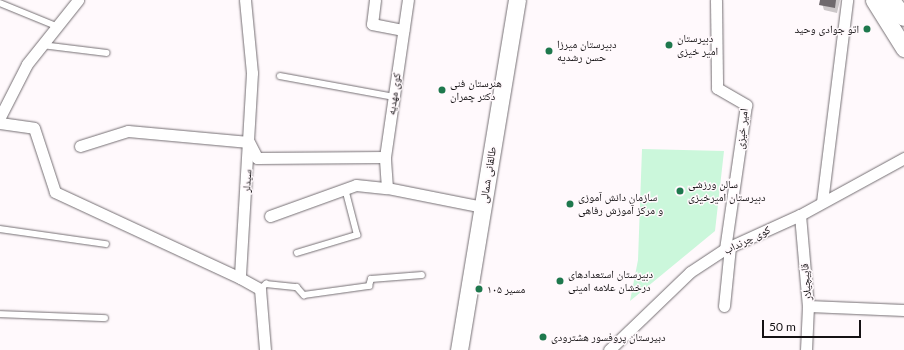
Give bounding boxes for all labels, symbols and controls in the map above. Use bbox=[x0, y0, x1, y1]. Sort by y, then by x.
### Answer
place label: اتو جوادی وحید bbox=[794, 22, 859, 36]
marker: اتو جوادی وحید bbox=[862, 24, 872, 34]
place label: دبیرستان امیر خیزی bbox=[677, 32, 718, 58]
place label: دبیرستان میرزا حسن رشدیه bbox=[557, 38, 617, 64]
marker: دبیرستان امیر خیزی bbox=[664, 40, 674, 50]
marker: دبیرستان میرزا حسن رشدیه bbox=[544, 46, 554, 56]
street label: کوی ‌‌‌مهدیه bbox=[385, 72, 403, 116]
place label: هنرستان فنی دکتر چمران bbox=[450, 77, 502, 103]
marker: هنرستان فنی دکتر چمران bbox=[437, 85, 447, 95]
street label: امیر خیزی bbox=[733, 108, 751, 150]
street label: طالقانی شمالی bbox=[477, 146, 499, 204]
street label: سیدلر bbox=[240, 169, 254, 193]
place label: سالن ورزشی دبیرستان امیرخیزی bbox=[688, 178, 765, 204]
marker: سالن ورزشی دبیرستان امیرخیزی bbox=[675, 186, 685, 196]
place label: سازمان دانش آموزی و مرکز آموزش رفاهی bbox=[578, 191, 663, 217]
marker: سازمان دانش آموزی و مرکز آموزش رفاهی bbox=[565, 199, 575, 209]
street label: کوی چرنداب bbox=[722, 223, 772, 257]
street label: قاپیچیلار bbox=[798, 263, 814, 301]
place label: دبیرستان استعدادهای درخشان علامه امینی bbox=[568, 268, 653, 294]
marker: دبیرستان استعدادهای درخشان علامه امینی bbox=[555, 276, 565, 286]
place label: مسیر ۱۰۵ bbox=[487, 282, 525, 296]
marker: مسیر ۱۰۵ bbox=[474, 284, 484, 294]
scale bar bbox=[764, 312, 863, 338]
text: 50 m bbox=[769, 319, 796, 334]
place label: دبیرستان پروفسور هشترودی bbox=[551, 330, 665, 344]
marker: دبیرستان پروفسور هشترودی bbox=[538, 332, 548, 342]

